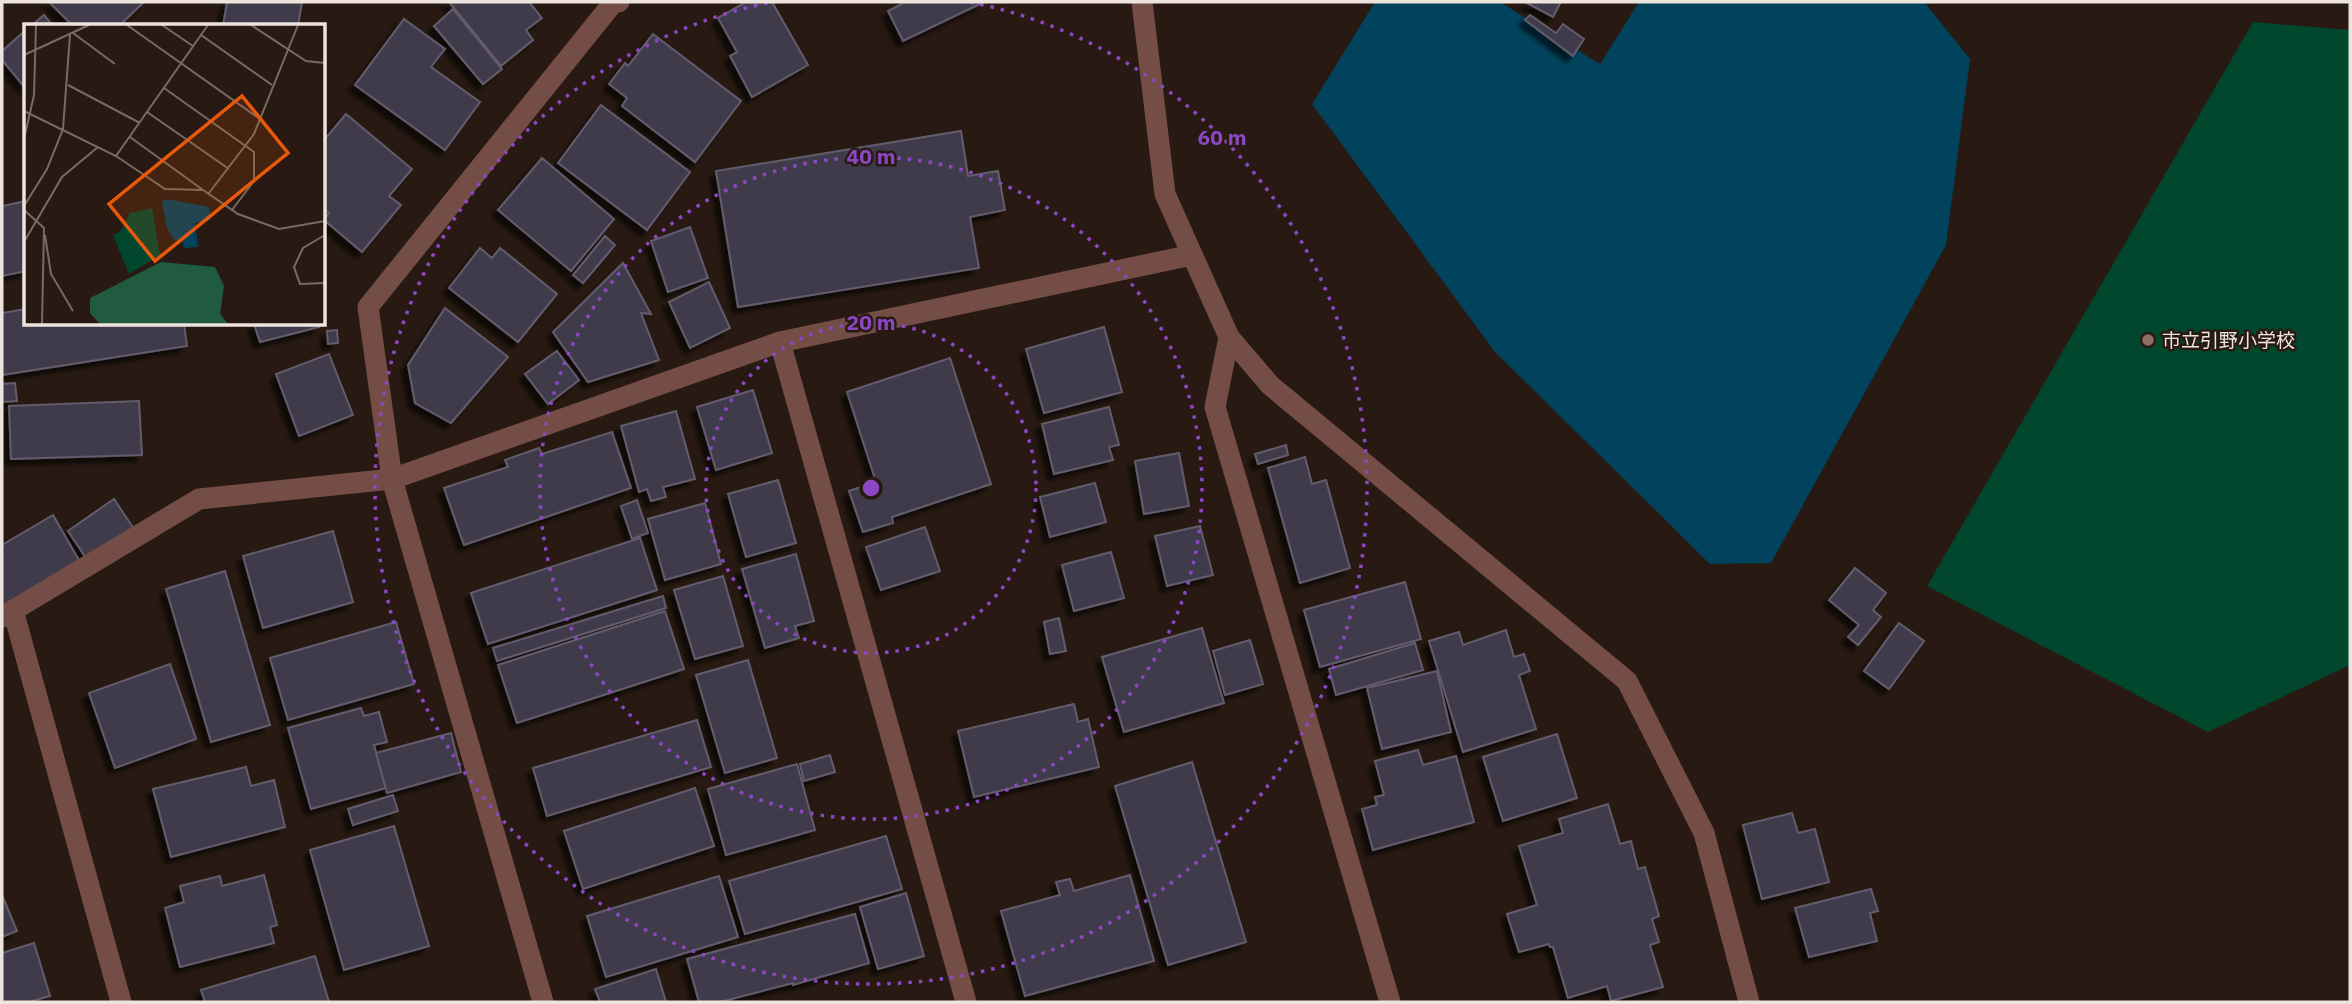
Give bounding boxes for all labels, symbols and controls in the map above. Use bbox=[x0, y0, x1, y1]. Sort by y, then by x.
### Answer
inset map bbox=[24, 24, 326, 326]
text: 60 m bbox=[1198, 123, 1246, 151]
text: 40 m bbox=[847, 142, 895, 170]
text: 20 m bbox=[847, 308, 895, 336]
place label: 市立引野小学校 bbox=[2162, 328, 2295, 352]
marker: 市立引野小学校 bbox=[2140, 332, 2156, 348]
centre of rings bbox=[859, 476, 883, 500]

